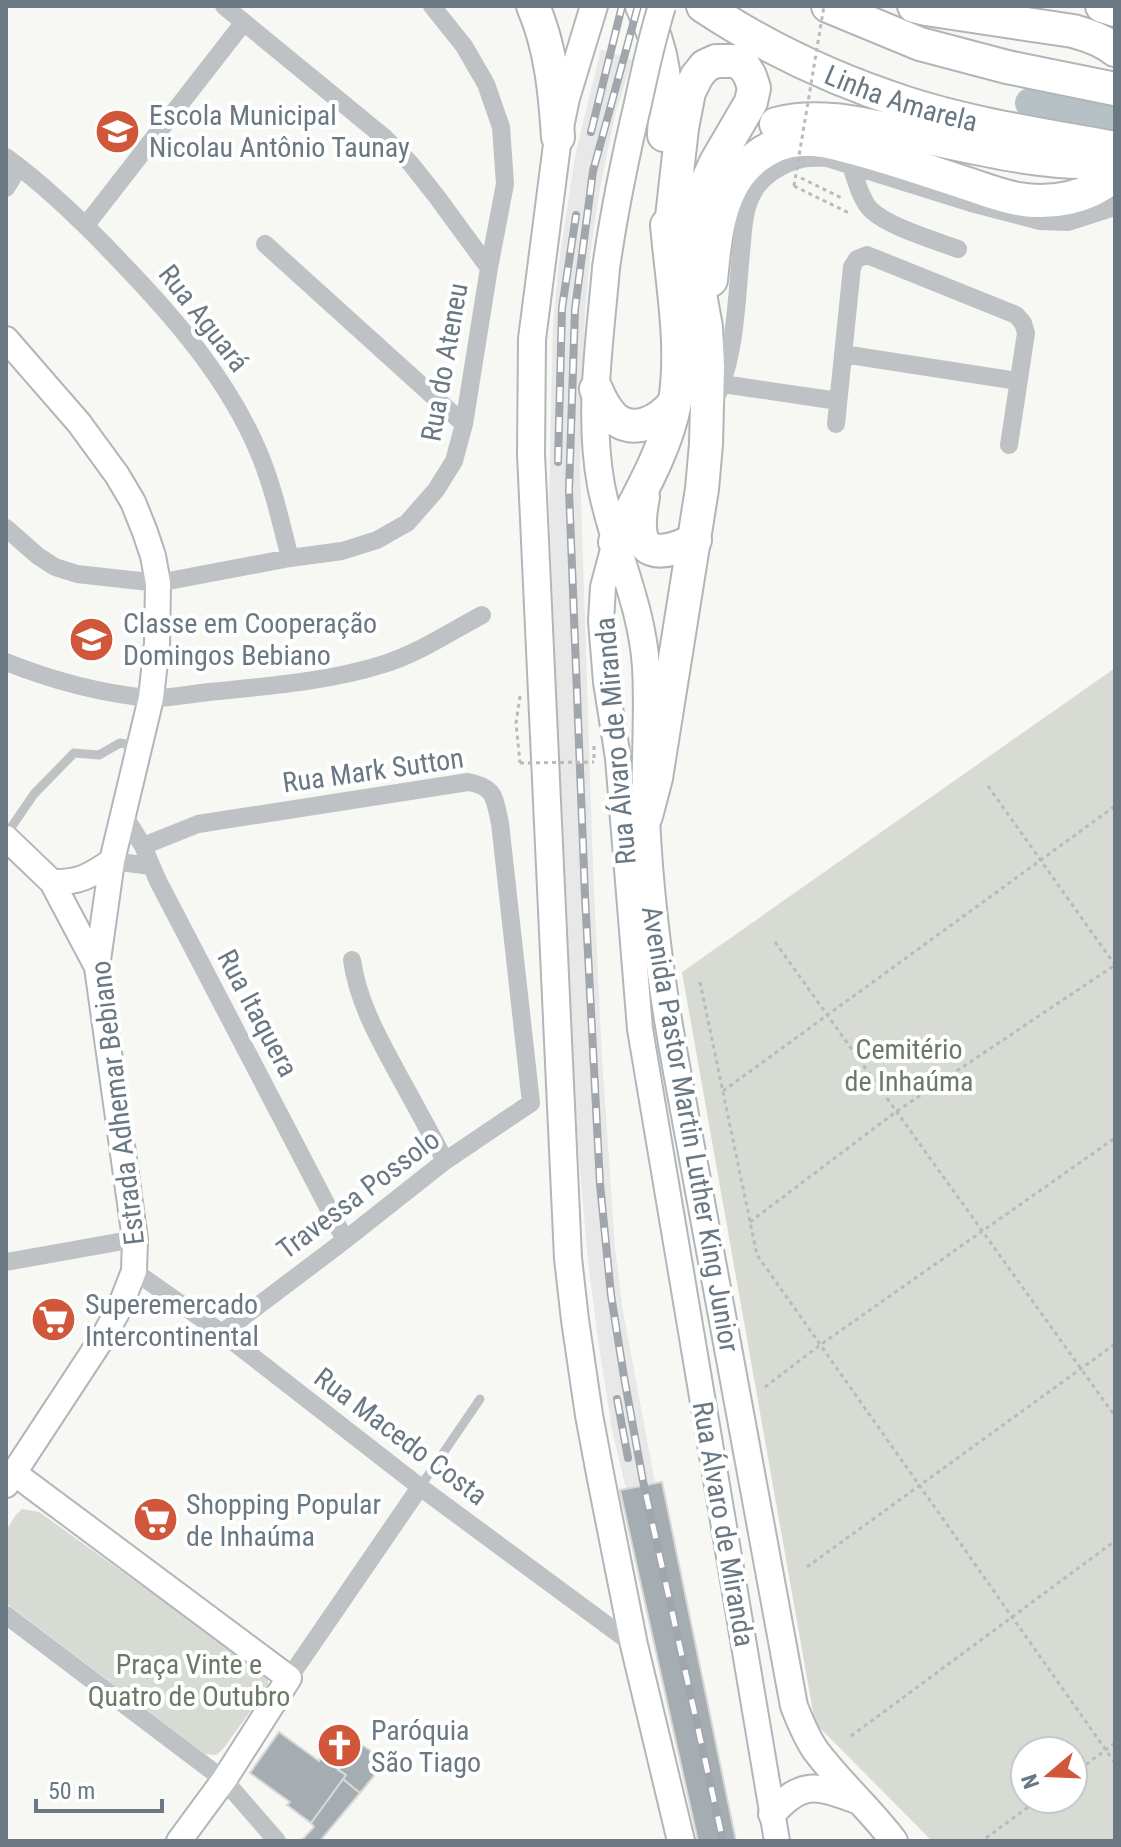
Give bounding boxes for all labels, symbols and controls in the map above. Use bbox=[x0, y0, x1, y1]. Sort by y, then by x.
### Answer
street label: Linha Amarela bbox=[820, 58, 981, 139]
place label: Escola Municipal Nicolau Antônio Taunay bbox=[149, 99, 410, 164]
school or university icon: Escola Municipal Nicolau Antônio Taunay bbox=[94, 107, 142, 155]
street label: Rua Aguará bbox=[152, 258, 256, 378]
street label: Rua do Ateneu bbox=[414, 280, 475, 444]
place label: Classe em Cooperação Domingos Bebiano bbox=[123, 607, 377, 672]
school or university icon: Classe em Cooperação Domingos Bebiano bbox=[68, 615, 116, 663]
street label: Rua Álvaro de Miranda bbox=[588, 616, 643, 866]
street label: Rua Mark Sutton bbox=[280, 741, 466, 800]
street label: Avenida Pastor Martin Luther King Junior bbox=[635, 903, 746, 1355]
street label: Rua Itaquera bbox=[210, 944, 305, 1082]
street label: Estrada Adhemar Bebiano bbox=[84, 959, 151, 1247]
park label: Cemitério de Inhaúma bbox=[845, 1033, 973, 1098]
street label: Travessa Possolo bbox=[271, 1123, 446, 1266]
place label: Superemercado Intercontinental bbox=[85, 1288, 259, 1353]
supermarket icon: Superemercado Intercontinental bbox=[30, 1296, 78, 1344]
street label: Rua Macedo Costa bbox=[308, 1361, 494, 1512]
street label: Rua Álvaro de Miranda bbox=[686, 1399, 761, 1649]
place label: Shopping Popular de Inhaúma bbox=[186, 1488, 381, 1553]
supermarket icon: Shopping Popular de Inhaúma bbox=[131, 1496, 179, 1544]
park label: Praça Vinte e Quatro de Outubro bbox=[88, 1648, 290, 1713]
place label: Paróquia São Tiago bbox=[371, 1714, 481, 1779]
church icon: Paróquia São Tiago bbox=[316, 1722, 364, 1770]
north arrow bbox=[1009, 1735, 1089, 1815]
scale bar bbox=[36, 1763, 162, 1813]
text: N bbox=[1017, 1771, 1045, 1792]
text: 50 m bbox=[48, 1777, 95, 1805]

